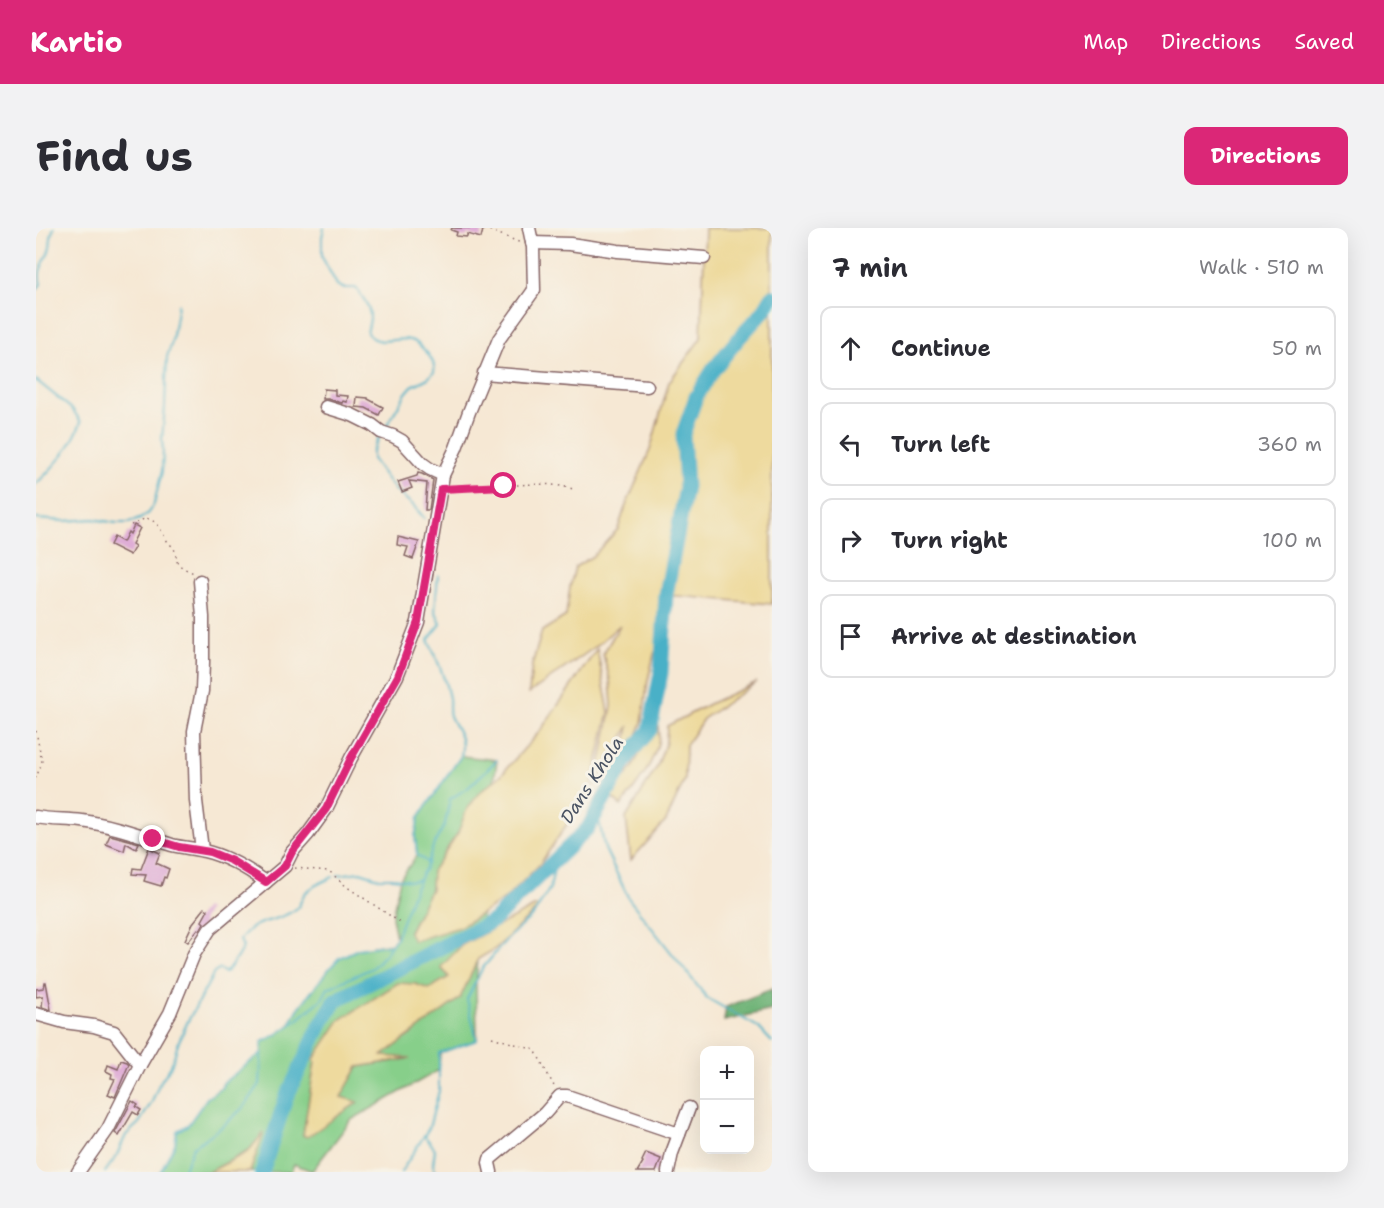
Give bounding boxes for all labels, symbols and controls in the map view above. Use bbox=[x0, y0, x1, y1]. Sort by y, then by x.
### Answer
text: Kartio bbox=[30, 23, 123, 61]
text: Map bbox=[1083, 28, 1128, 56]
text: Directions bbox=[1161, 28, 1261, 56]
text: Saved bbox=[1294, 28, 1354, 56]
button: Directions bbox=[1184, 127, 1348, 185]
text: Find us bbox=[36, 128, 193, 184]
text: 7 min bbox=[832, 250, 908, 285]
text: Walk · 510 m bbox=[1199, 254, 1324, 280]
icon: ahead bbox=[834, 332, 867, 365]
text: Continue bbox=[891, 334, 991, 363]
text: 50 m bbox=[1272, 335, 1322, 361]
icon: left bbox=[834, 428, 867, 461]
text: Turn left bbox=[891, 430, 990, 459]
text: 360 m bbox=[1257, 431, 1322, 457]
route start bbox=[490, 472, 516, 498]
icon: right bbox=[834, 524, 867, 557]
text: Turn right bbox=[891, 526, 1008, 555]
text: 100 m bbox=[1262, 527, 1322, 553]
icon: arrive bbox=[834, 620, 867, 653]
text: Arrive at destination bbox=[891, 622, 1137, 651]
water label: Dans Khola bbox=[555, 732, 629, 828]
route end bbox=[139, 825, 165, 851]
map controls bbox=[700, 1046, 754, 1154]
button: + bbox=[700, 1046, 754, 1100]
button: − bbox=[700, 1100, 754, 1154]

